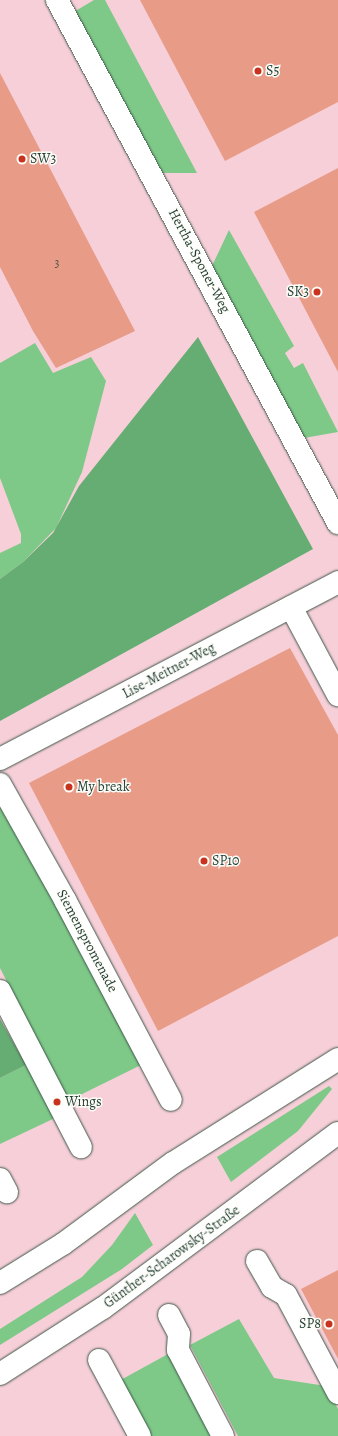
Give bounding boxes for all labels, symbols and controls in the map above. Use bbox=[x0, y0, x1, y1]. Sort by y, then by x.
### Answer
place label: S5 bbox=[266, 63, 279, 79]
marker: S5 bbox=[253, 66, 263, 76]
place label: SW3 bbox=[30, 151, 56, 167]
marker: SW3 bbox=[17, 154, 27, 164]
street label: Hertha-Sponer-Weg bbox=[164, 206, 234, 316]
house number: 3 bbox=[55, 257, 59, 271]
place label: SK3 bbox=[287, 284, 309, 300]
marker: SK3 bbox=[312, 287, 322, 297]
street label: Lise-Meitner-Weg bbox=[120, 639, 218, 703]
place label: My break bbox=[77, 779, 130, 795]
marker: My break bbox=[64, 782, 74, 792]
place label: SP10 bbox=[212, 853, 239, 869]
marker: SP10 bbox=[199, 856, 209, 866]
street label: Siemenspromenade bbox=[53, 887, 121, 995]
place label: Wings bbox=[65, 1094, 102, 1110]
marker: Wings bbox=[52, 1097, 62, 1107]
street label: Günther-Scharowsky-Straße bbox=[101, 1202, 243, 1312]
place label: SP8 bbox=[299, 1316, 321, 1332]
marker: SP8 bbox=[324, 1319, 334, 1329]

